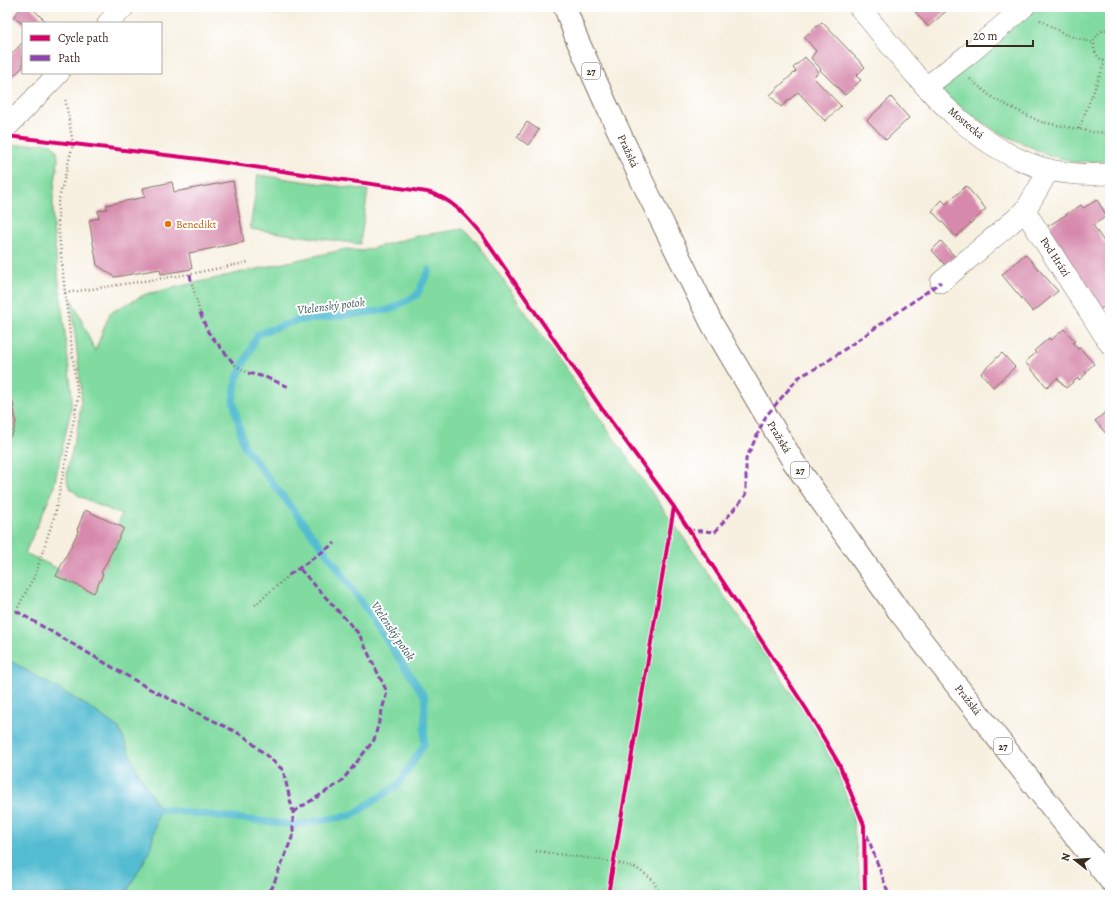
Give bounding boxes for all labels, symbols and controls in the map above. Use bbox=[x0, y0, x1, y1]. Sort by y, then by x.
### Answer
legend bbox=[22, 22, 162, 74]
scale bar bbox=[967, 22, 1033, 48]
text: 20 m bbox=[973, 28, 997, 44]
text: Cycle path bbox=[58, 30, 109, 46]
text: Path bbox=[58, 50, 81, 66]
road number: 27 bbox=[582, 63, 600, 79]
street label: Mostecká bbox=[945, 104, 988, 143]
street label: Pražská bbox=[614, 132, 643, 171]
place label: Benedikt bbox=[176, 217, 217, 232]
marker: Benedikt bbox=[163, 219, 173, 229]
street label: Pod Hrází bbox=[1037, 234, 1073, 280]
water label: Vtelenský potok bbox=[296, 294, 366, 318]
street label: Pražská bbox=[764, 418, 795, 457]
road number: 27 bbox=[791, 462, 809, 478]
water label: Vtelenský potok bbox=[367, 598, 419, 664]
street label: Pražská bbox=[951, 682, 985, 719]
road number: 27 bbox=[994, 738, 1012, 754]
north arrow bbox=[1055, 840, 1095, 880]
text: N bbox=[1058, 851, 1074, 863]

